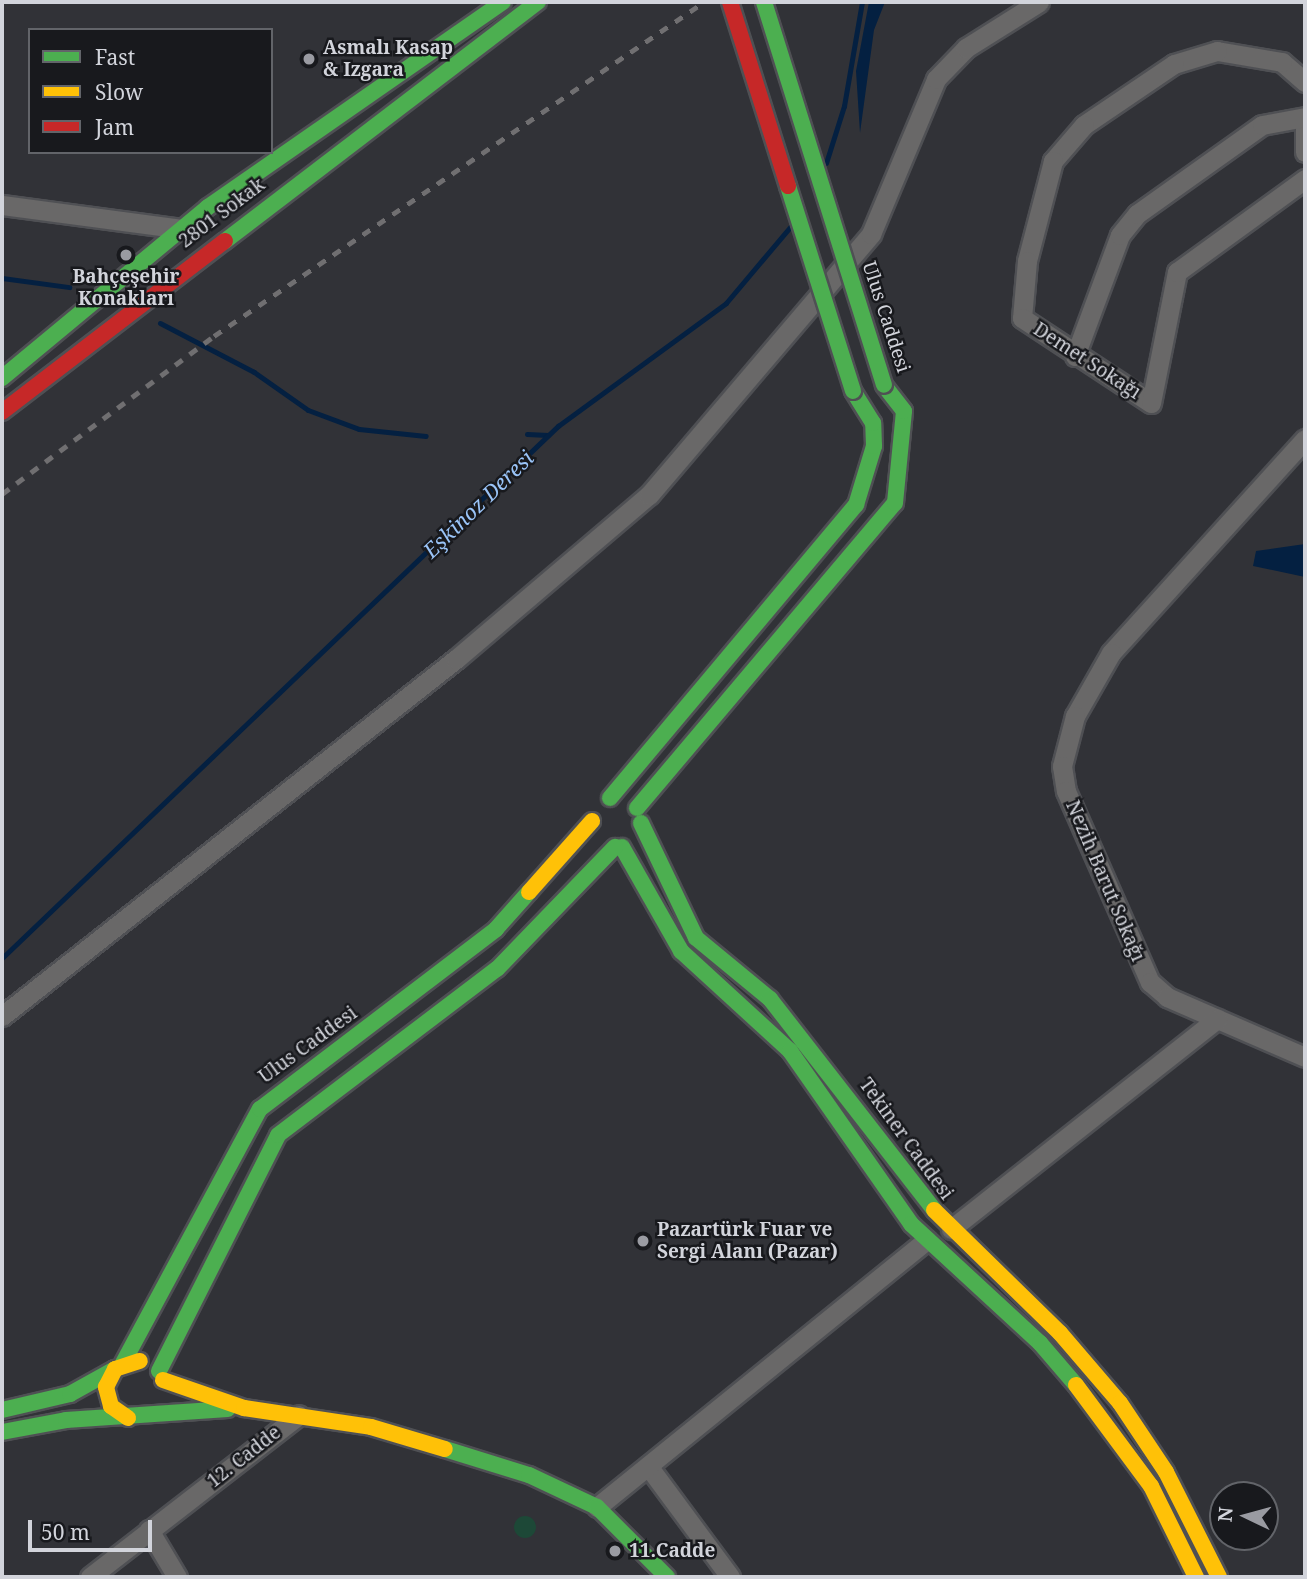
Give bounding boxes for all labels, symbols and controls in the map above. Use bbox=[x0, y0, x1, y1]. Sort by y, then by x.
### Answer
legend bbox=[28, 28, 273, 154]
place label: Asmalı Kasap & Izgara bbox=[323, 37, 453, 81]
text: Fast bbox=[95, 43, 135, 71]
marker: Asmalı Kasap & Izgara bbox=[301, 51, 317, 67]
text: Slow bbox=[95, 78, 143, 106]
text: Jam bbox=[95, 113, 134, 141]
street label: 2801 Sokak bbox=[175, 173, 269, 253]
marker: Bahçeşehir Konakları bbox=[118, 247, 134, 263]
street label: Ulus Caddesi bbox=[857, 259, 915, 375]
place label: Bahçeşehir Konakları bbox=[72, 266, 180, 310]
street label: Demet Sokağı bbox=[1029, 318, 1145, 404]
water label: Eşkinoz Deresi bbox=[418, 445, 538, 563]
street label: Nezih Barut Sokağı bbox=[1061, 797, 1149, 965]
street label: Ulus Caddesi bbox=[255, 1002, 361, 1088]
street label: Tekiner Caddesi bbox=[854, 1074, 958, 1204]
place label: Pazartürk Fuar ve Sergi Alanı (Pazar) bbox=[657, 1219, 838, 1263]
marker: Pazartürk Fuar ve Sergi Alanı (Pazar) bbox=[635, 1233, 651, 1249]
street label: 12. Cadde bbox=[203, 1421, 285, 1493]
north arrow bbox=[1209, 1481, 1279, 1551]
scale bar bbox=[32, 1506, 156, 1550]
text: N bbox=[1211, 1506, 1239, 1523]
text: 50 m bbox=[41, 1518, 90, 1546]
place label: 11.Cadde bbox=[629, 1540, 715, 1562]
marker: 11.Cadde bbox=[607, 1543, 623, 1559]

